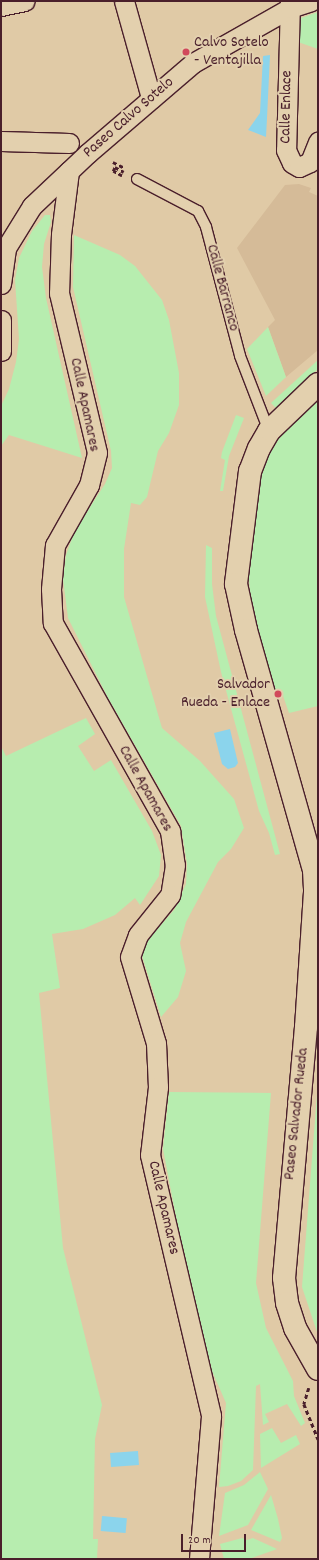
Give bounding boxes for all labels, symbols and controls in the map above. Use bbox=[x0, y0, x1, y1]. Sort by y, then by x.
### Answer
place label: Calvo Sotelo - Ventajilla bbox=[194, 33, 269, 71]
marker: Calvo Sotelo - Ventajilla bbox=[181, 47, 191, 57]
street label: Calle Enlace bbox=[277, 70, 297, 144]
street label: Paseo Calvo Sotelo bbox=[80, 73, 178, 163]
street label: Calle Barranco bbox=[201, 242, 243, 334]
street label: Calle Apamares bbox=[65, 356, 103, 454]
place label: Salvador Rueda - Enlace bbox=[181, 675, 270, 713]
marker: Salvador Rueda - Enlace bbox=[273, 689, 283, 699]
street label: Calle Apamares bbox=[113, 743, 177, 835]
street label: Paseo Salvador Rueda bbox=[281, 1047, 313, 1181]
street label: Calle Apamares bbox=[143, 1159, 183, 1257]
scale bar bbox=[183, 1526, 248, 1552]
text: 20 m bbox=[188, 1532, 211, 1549]

